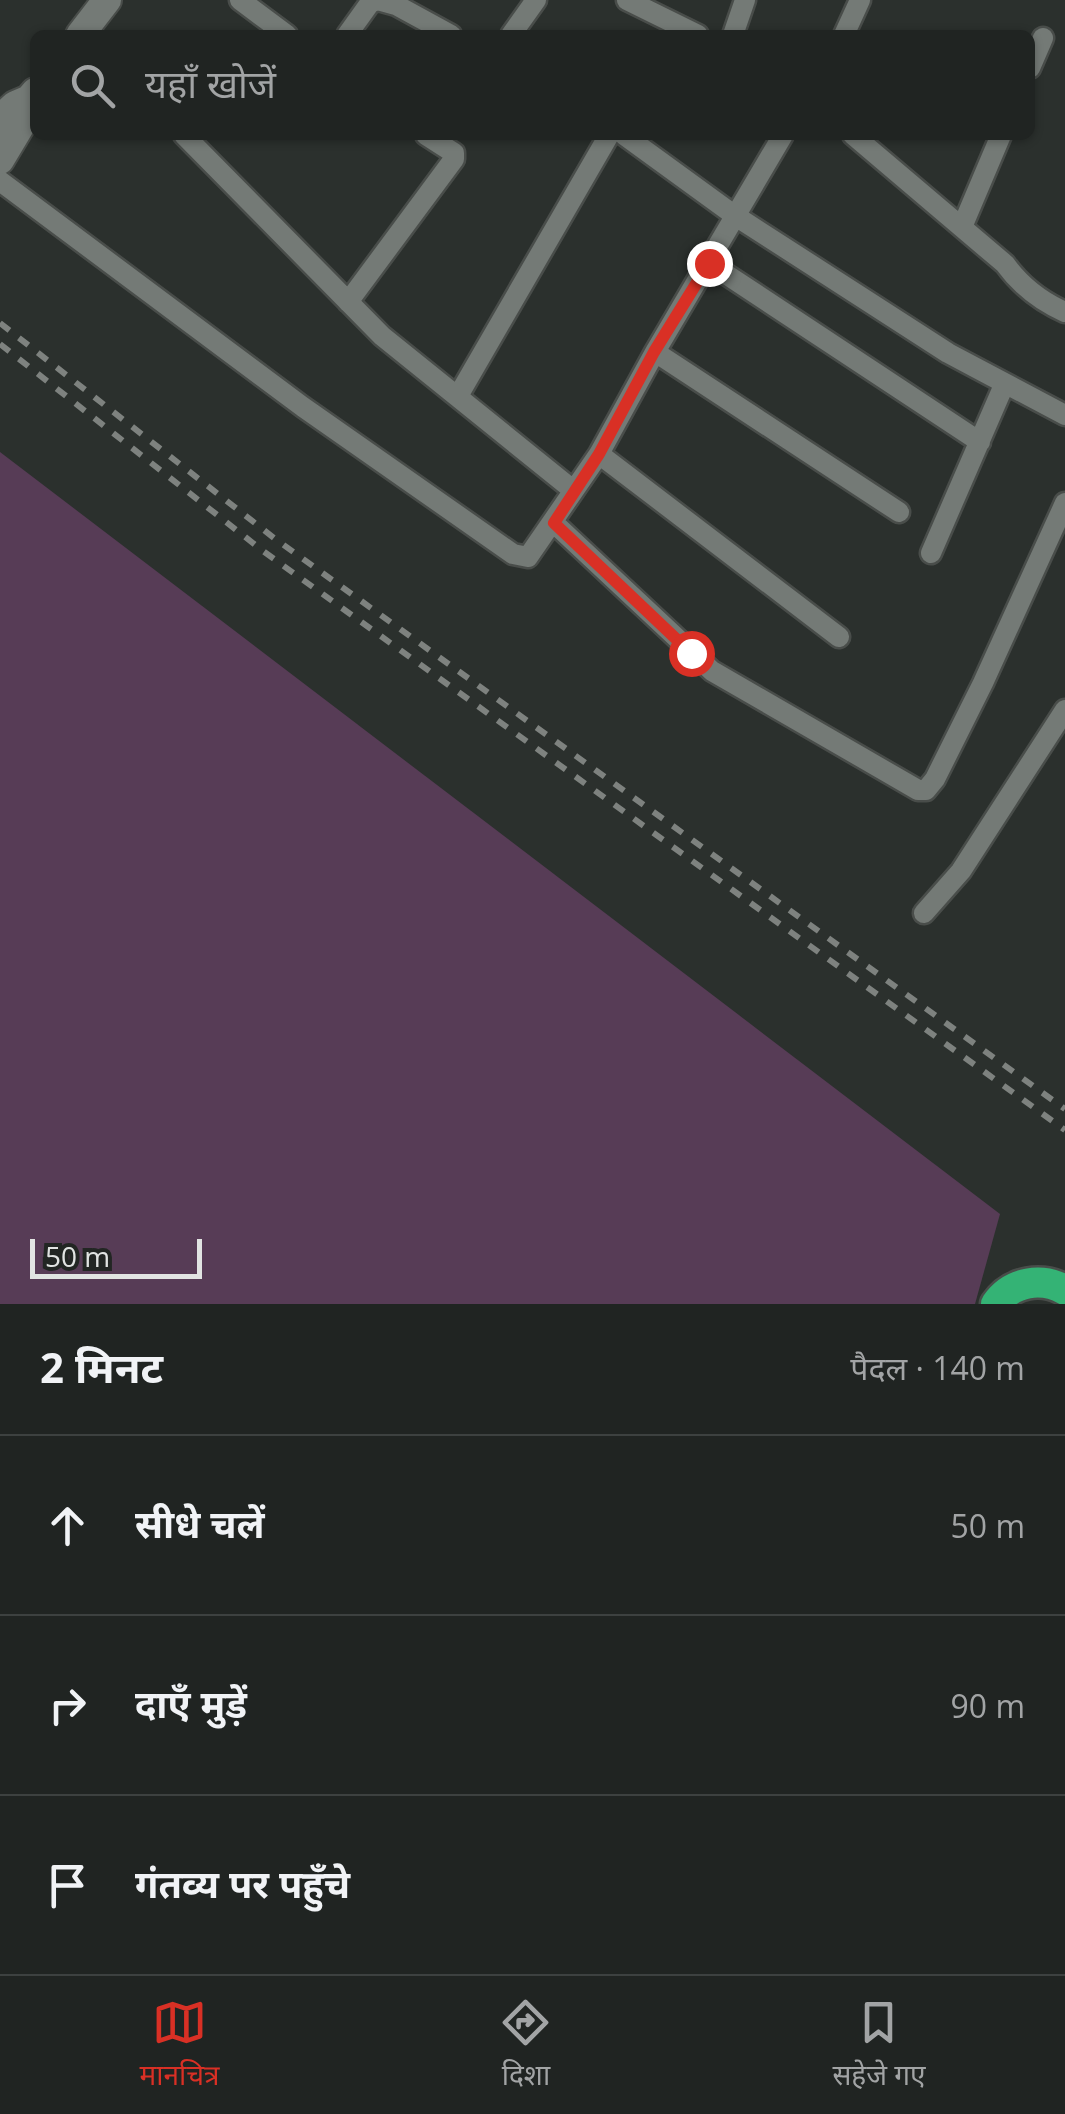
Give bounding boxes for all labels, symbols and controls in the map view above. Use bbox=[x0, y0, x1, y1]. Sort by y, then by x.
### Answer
search box bbox=[30, 30, 1035, 140]
text: यहाँ खोजें bbox=[145, 57, 276, 109]
icon: search bbox=[65, 58, 120, 113]
route end bbox=[687, 241, 733, 287]
route start bbox=[669, 631, 715, 677]
scale bar bbox=[30, 1234, 202, 1278]
text: 50 m bbox=[45, 1237, 110, 1275]
text: 2 मिनट bbox=[40, 1338, 163, 1395]
text: पैदल · 140 m bbox=[850, 1346, 1025, 1389]
text: सीधे चलें bbox=[135, 1497, 265, 1549]
icon: ahead bbox=[40, 1498, 95, 1553]
text: 50 m bbox=[950, 1504, 1025, 1547]
text: दाएँ मुड़ें bbox=[135, 1677, 247, 1729]
icon: right bbox=[40, 1678, 95, 1733]
text: 90 m bbox=[950, 1684, 1025, 1727]
text: गंतव्य पर पहुँचे bbox=[135, 1857, 350, 1909]
icon: arrive bbox=[40, 1858, 95, 1913]
tab: मानचित्र bbox=[139, 1995, 220, 2096]
tab: दिशा bbox=[498, 1995, 553, 2096]
tab: सहेजे गए bbox=[832, 1995, 926, 2096]

